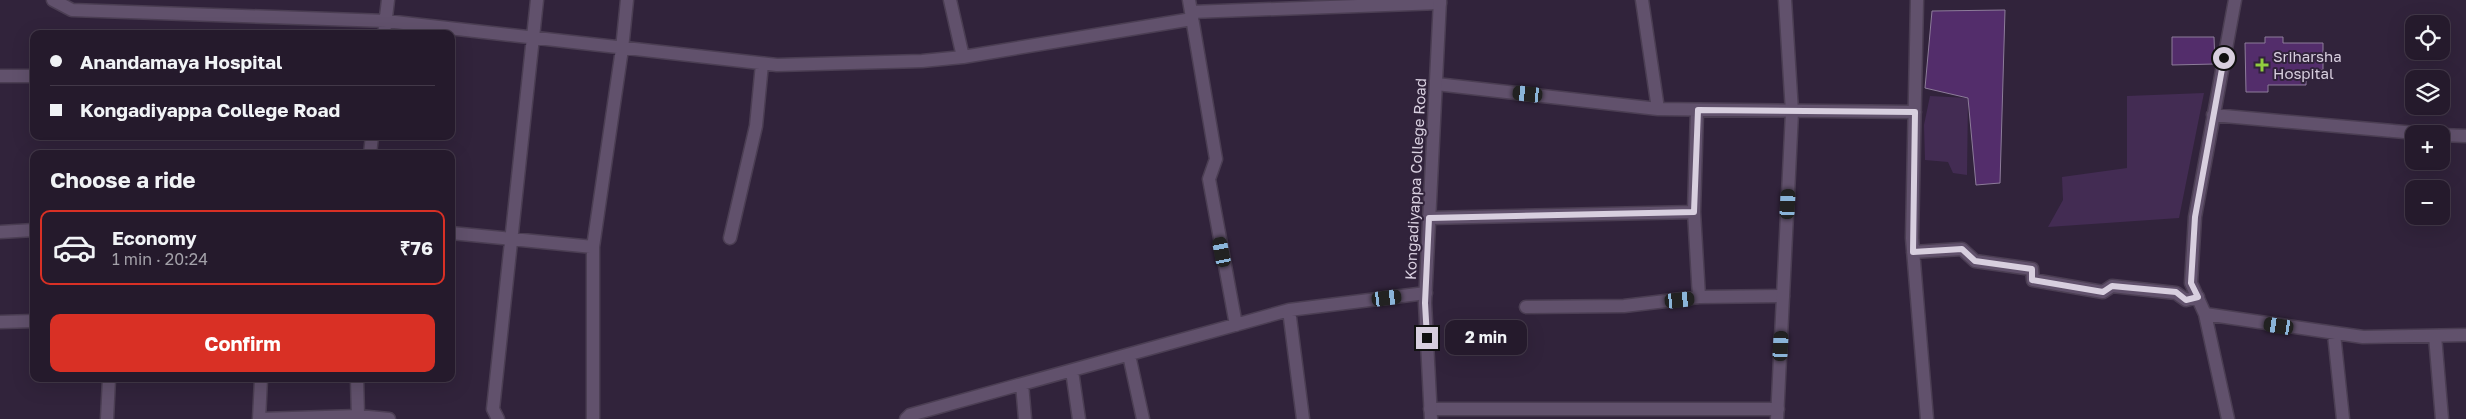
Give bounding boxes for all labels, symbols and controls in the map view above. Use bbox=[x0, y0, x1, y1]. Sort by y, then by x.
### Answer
map controls bbox=[2405, 15, 2450, 225]
button: locate bbox=[2405, 15, 2450, 60]
route start bbox=[2213, 47, 2235, 69]
place label: Sriharsha Hospital bbox=[2273, 47, 2342, 82]
text: Anandamaya Hospital bbox=[80, 50, 282, 73]
marker: Sriharsha Hospital bbox=[2255, 58, 2269, 72]
button: layers bbox=[2405, 70, 2450, 115]
street label: Kongadiyappa College Road bbox=[1401, 78, 1429, 280]
car bbox=[1512, 85, 1543, 103]
text: Kongadiyappa College Road bbox=[80, 98, 340, 121]
button: + bbox=[2405, 125, 2450, 170]
text: Choose a ride bbox=[50, 166, 196, 193]
button: − bbox=[2405, 180, 2450, 225]
car bbox=[1779, 189, 1796, 219]
icon: car bbox=[52, 225, 97, 270]
text: Economy bbox=[112, 226, 197, 249]
text: ₹76 bbox=[400, 236, 433, 259]
car bbox=[1211, 236, 1232, 268]
text: 1 min · 20:24 bbox=[112, 249, 208, 269]
car bbox=[1371, 289, 1402, 307]
car bbox=[1664, 291, 1695, 309]
button: Confirm bbox=[50, 314, 435, 372]
car bbox=[2263, 316, 2294, 336]
callout: 2 min bbox=[1444, 320, 1527, 356]
route end bbox=[1416, 327, 1438, 349]
text: 2 min bbox=[1465, 327, 1507, 347]
car bbox=[1772, 331, 1789, 361]

